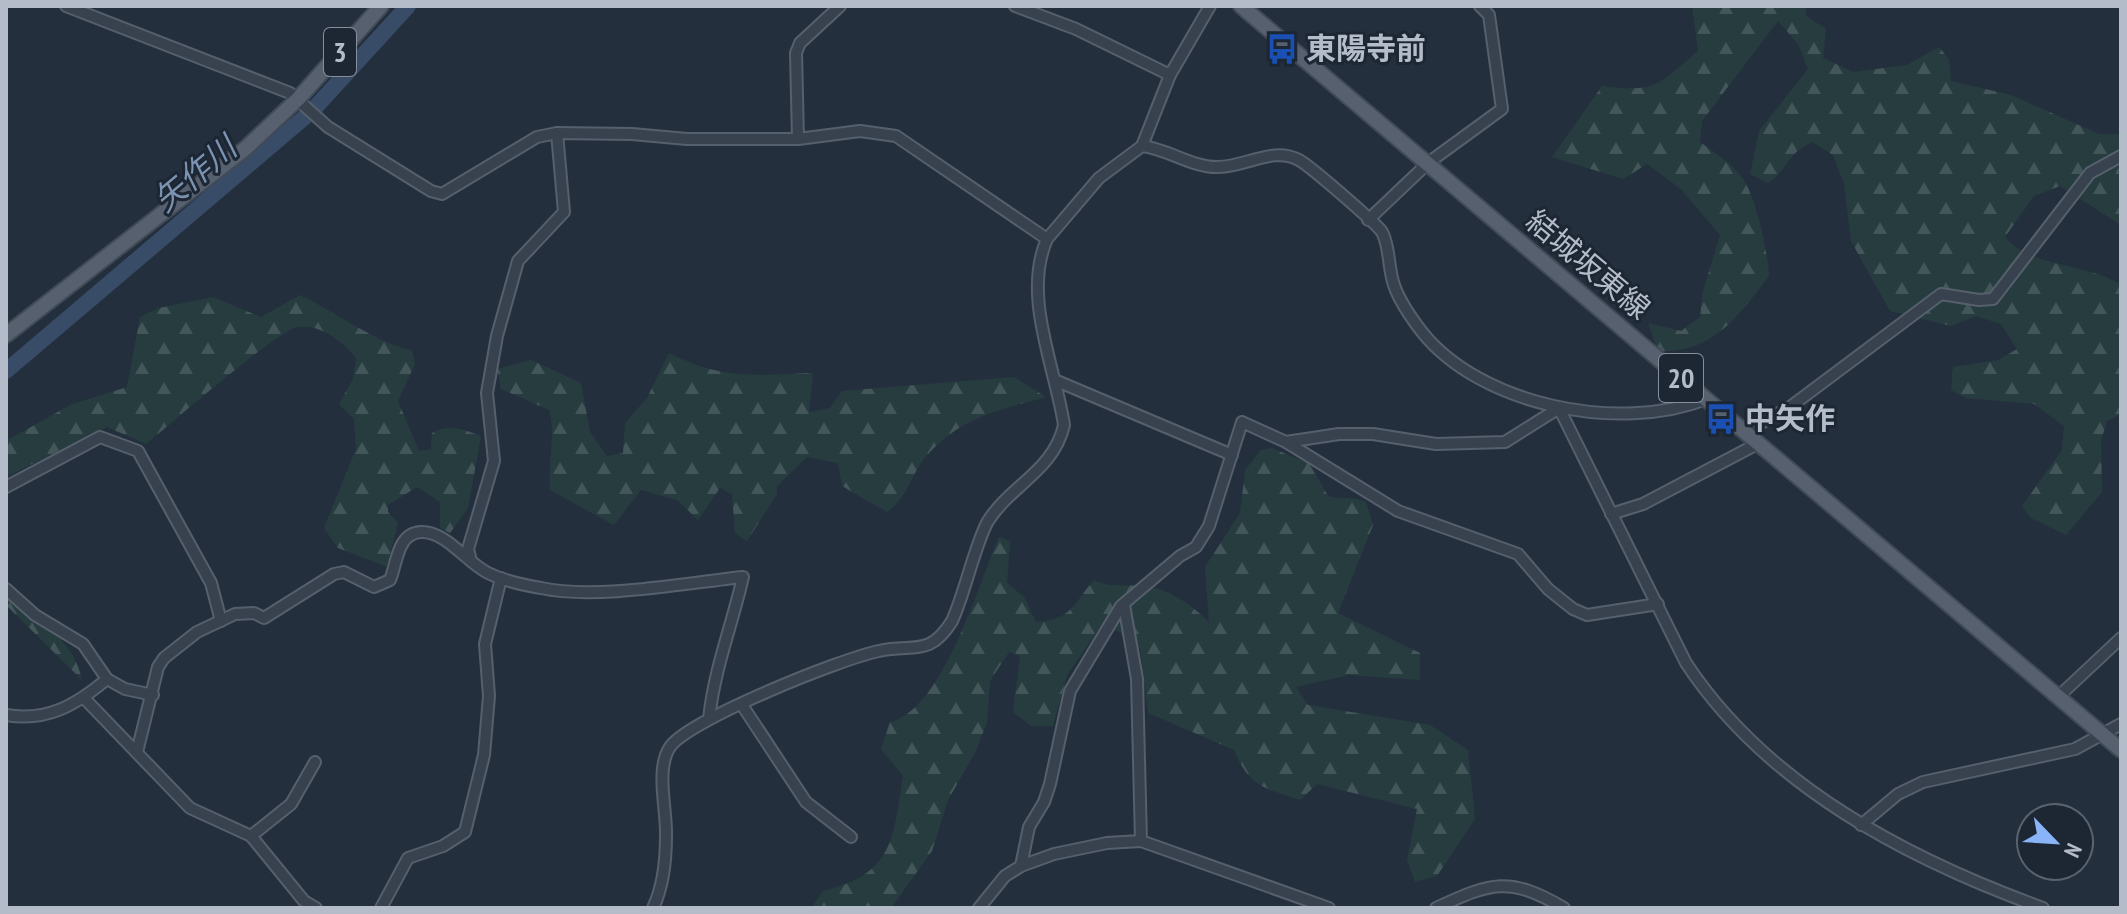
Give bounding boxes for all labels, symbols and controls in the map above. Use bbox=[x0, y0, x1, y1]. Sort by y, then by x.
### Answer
road number: 3 bbox=[324, 28, 356, 76]
place label: 東陽寺前 bbox=[1306, 28, 1426, 67]
bus stop icon: 東陽寺前 bbox=[1265, 32, 1299, 66]
water label: 矢作川 bbox=[144, 124, 247, 220]
street label: 結城坂東線 bbox=[1519, 201, 1659, 327]
road number: 20 bbox=[1659, 354, 1703, 402]
place label: 中矢作 bbox=[1745, 398, 1835, 437]
bus stop icon: 中矢作 bbox=[1704, 402, 1738, 436]
north arrow bbox=[2015, 802, 2095, 882]
text: N bbox=[2058, 839, 2088, 862]

